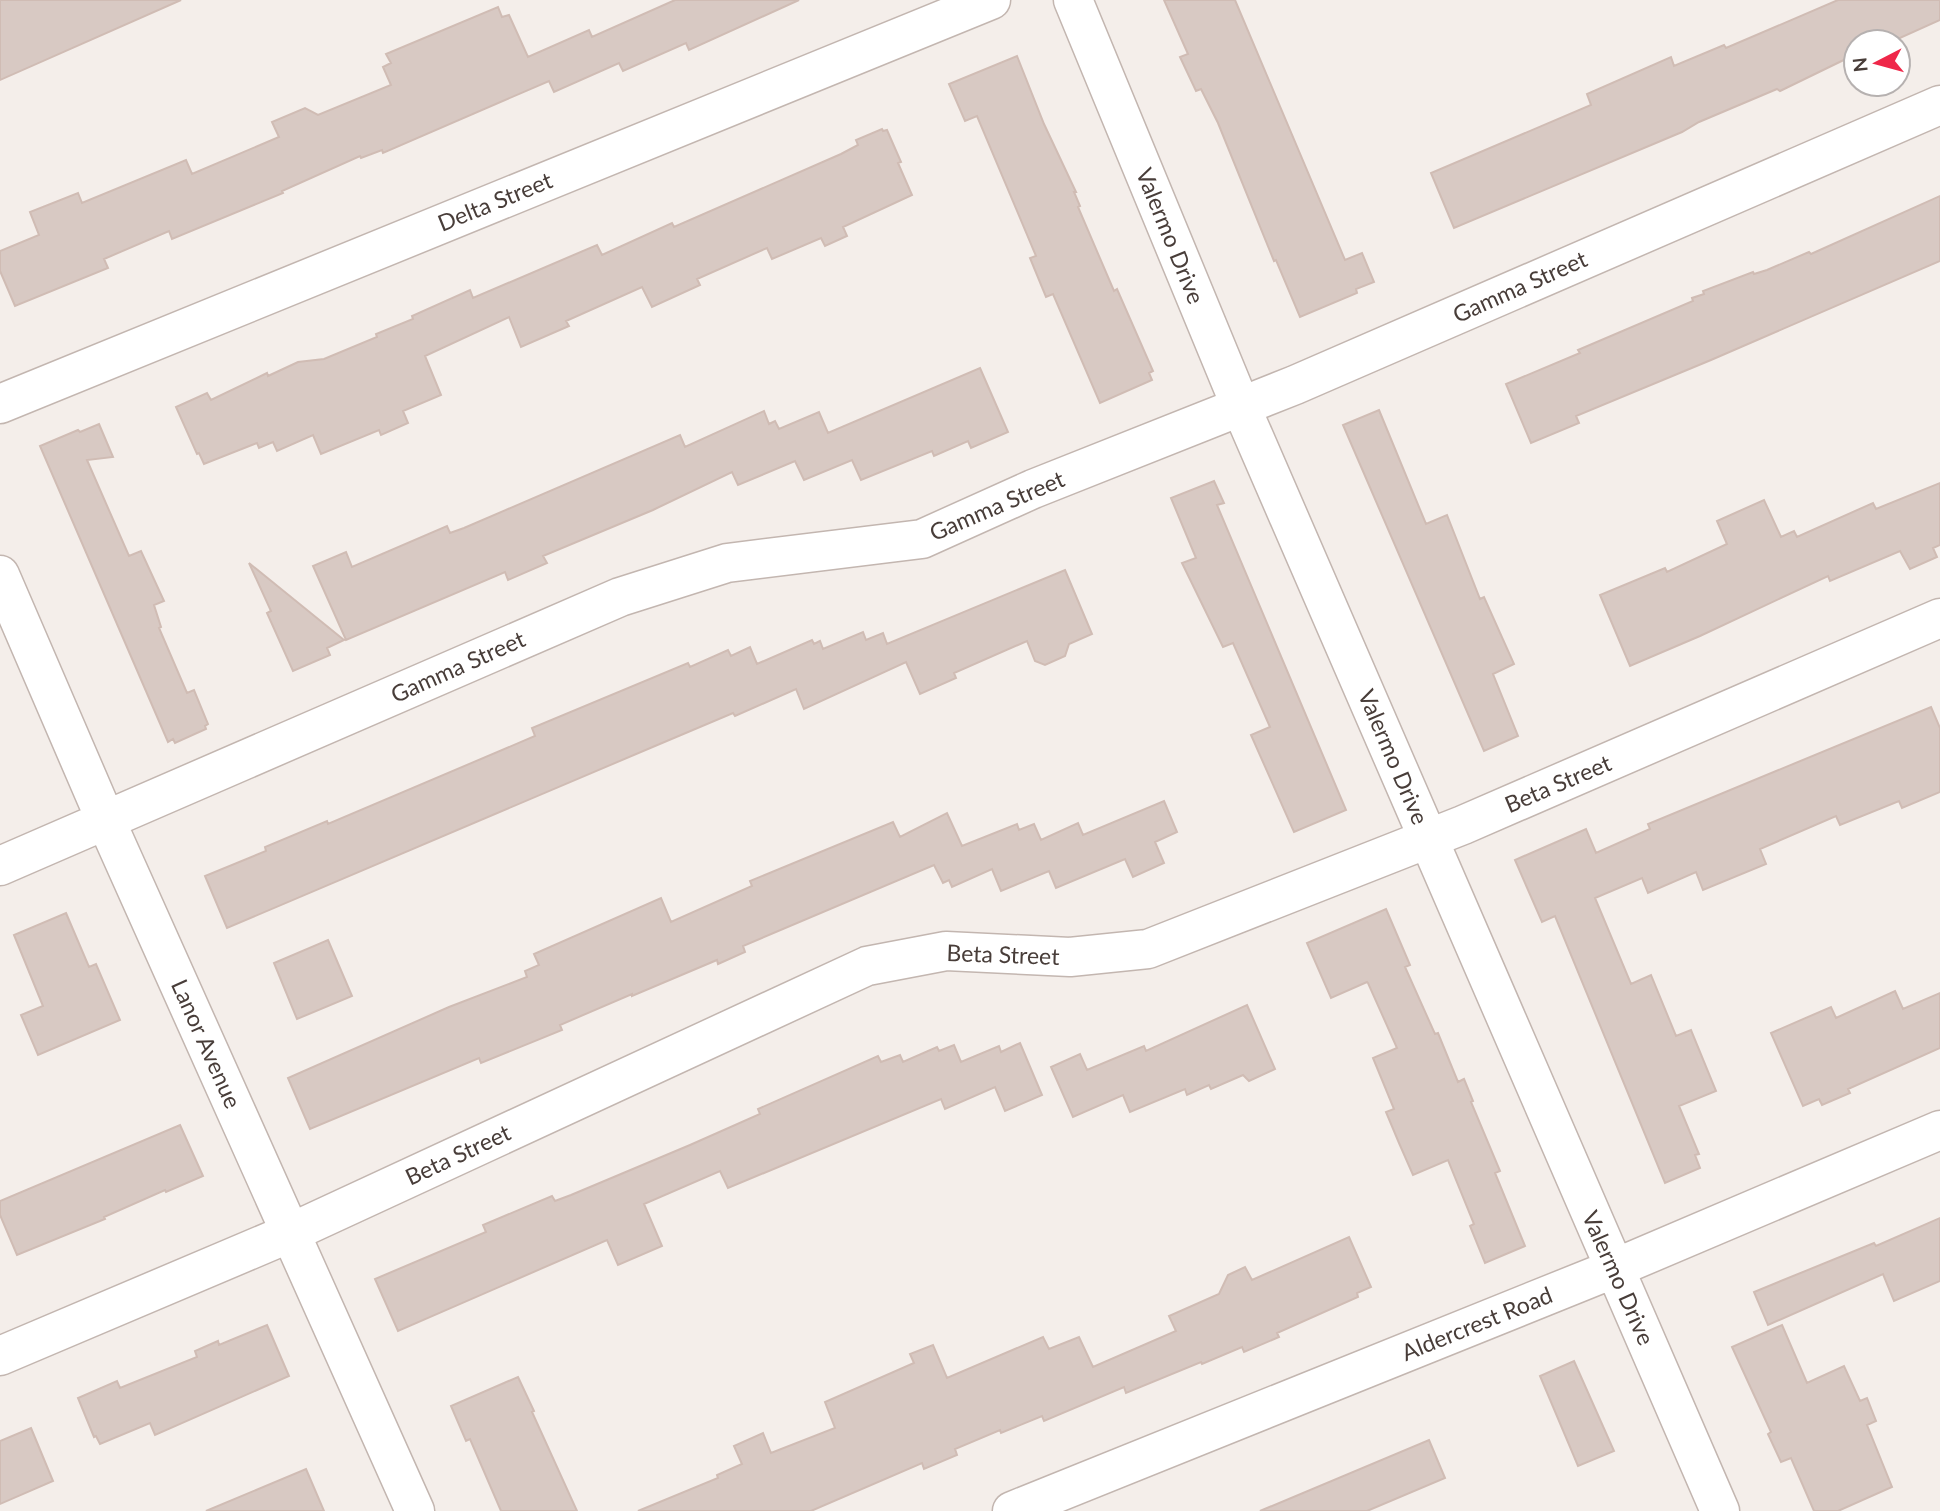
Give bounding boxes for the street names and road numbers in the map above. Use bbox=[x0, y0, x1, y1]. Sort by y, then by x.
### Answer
street label: Valermo Drive bbox=[1131, 164, 1211, 308]
street label: Delta Street bbox=[433, 165, 557, 237]
street label: Gamma Street bbox=[1448, 244, 1592, 328]
street label: Gamma Street bbox=[925, 464, 1069, 546]
street label: Gamma Street bbox=[386, 624, 530, 708]
street label: Valermo Drive bbox=[1353, 685, 1435, 828]
street label: Beta Street bbox=[1500, 748, 1616, 818]
street label: Beta Street bbox=[946, 938, 1061, 970]
street label: Lanor Avenue bbox=[166, 975, 248, 1112]
street label: Beta Street bbox=[401, 1117, 515, 1191]
street label: Valermo Drive bbox=[1577, 1206, 1661, 1349]
street label: Aldercrest Road bbox=[1397, 1280, 1556, 1366]

